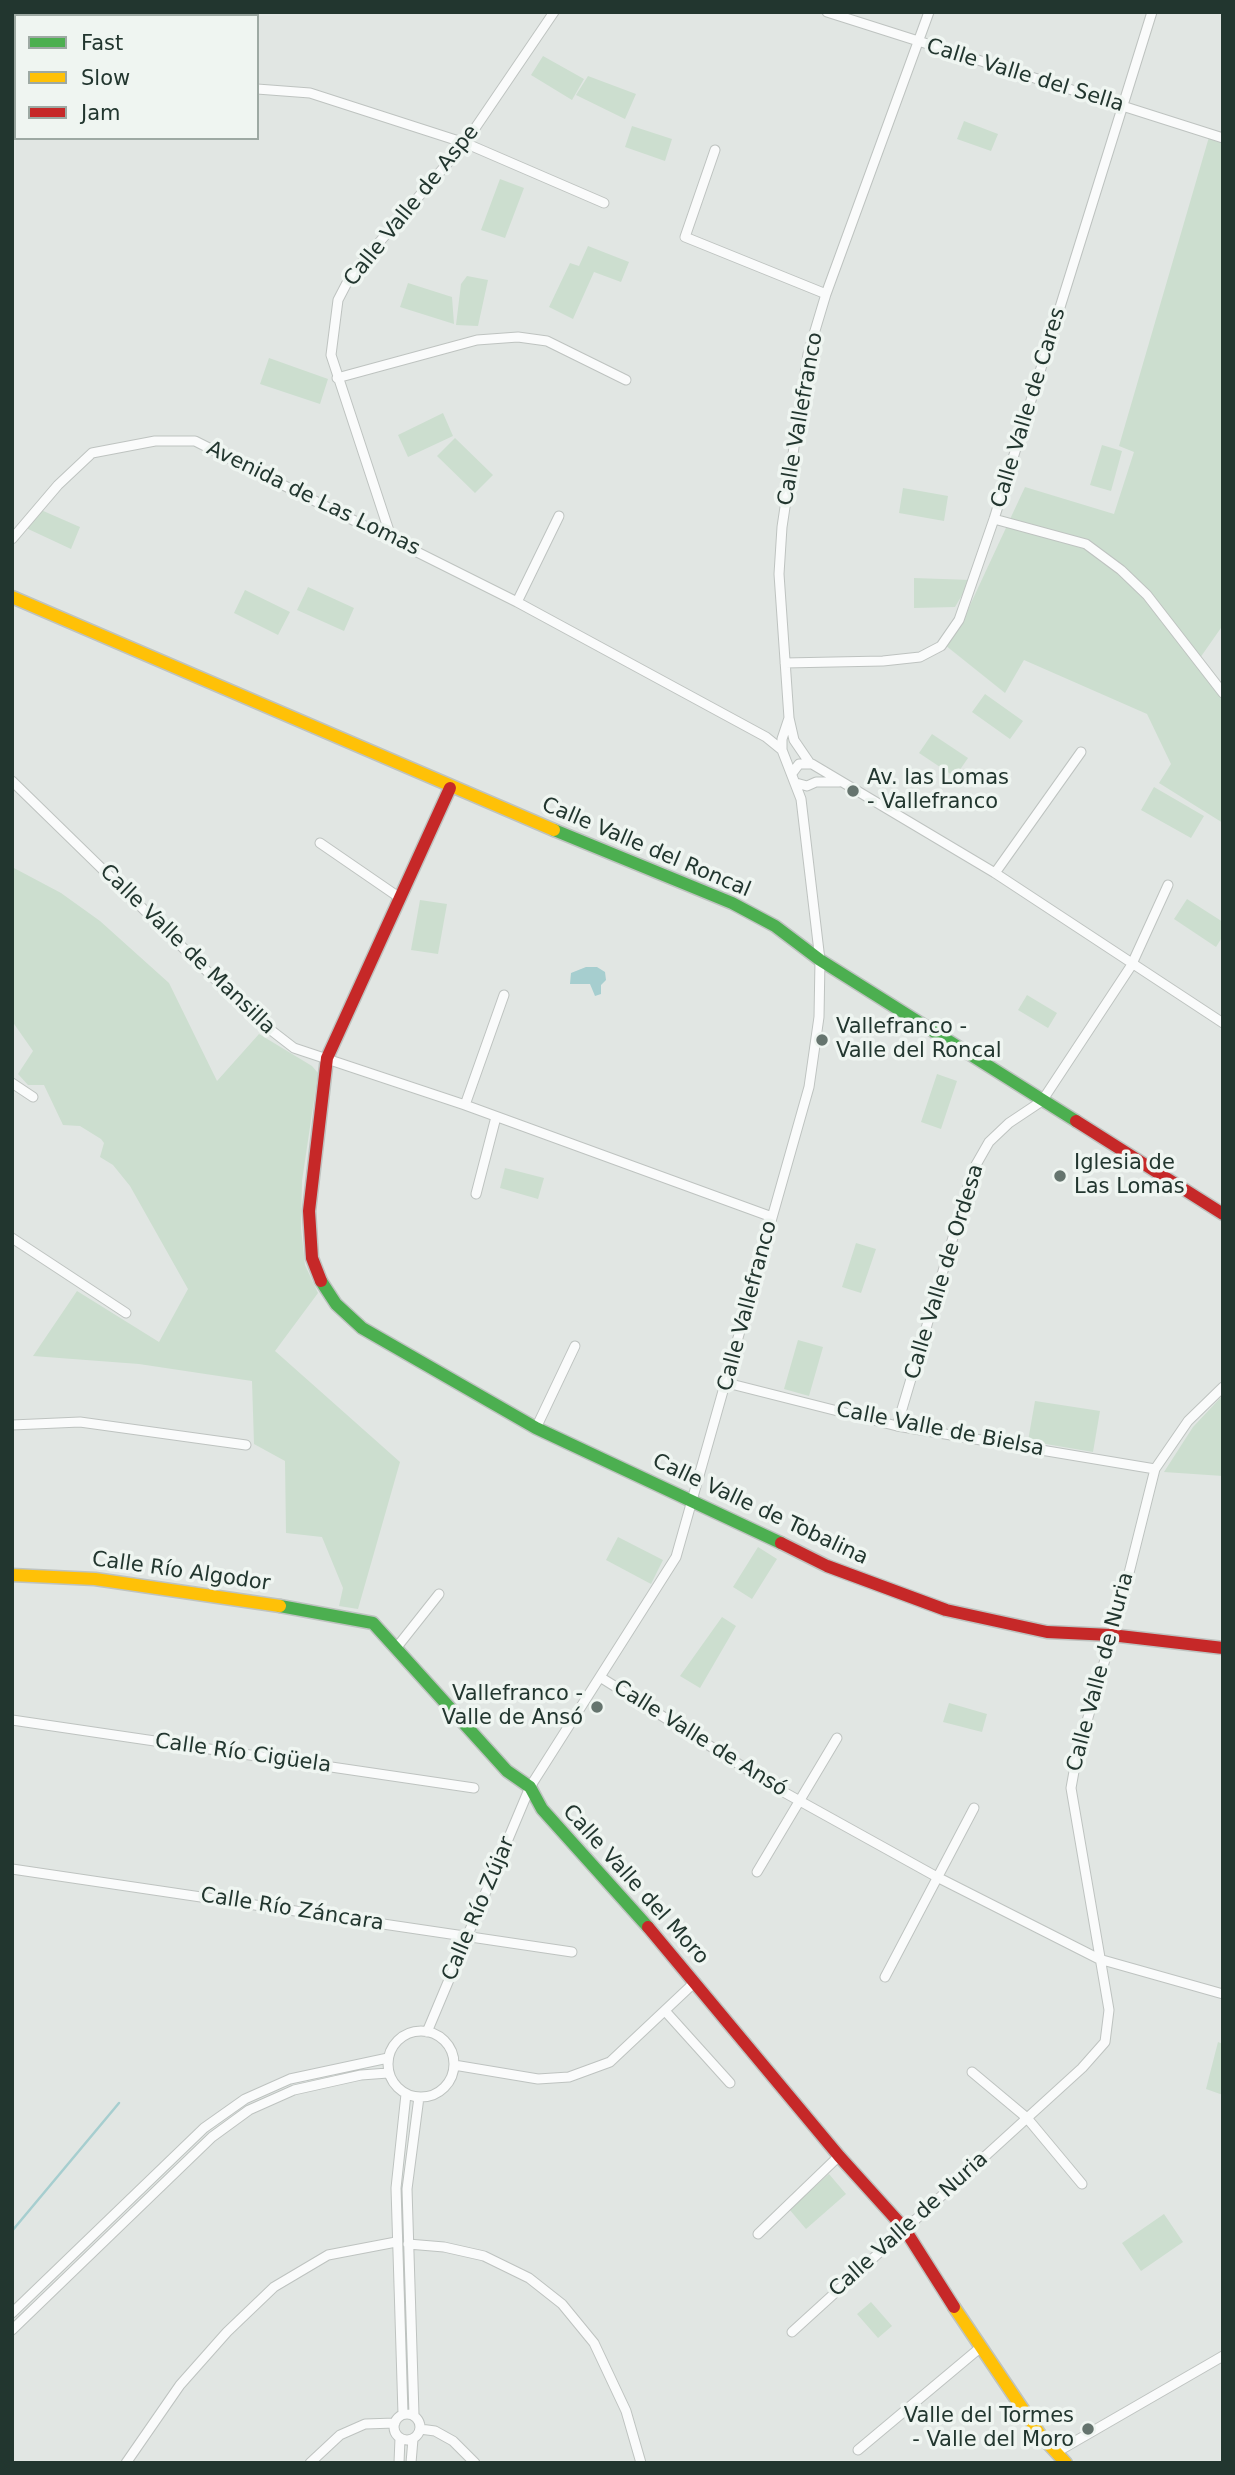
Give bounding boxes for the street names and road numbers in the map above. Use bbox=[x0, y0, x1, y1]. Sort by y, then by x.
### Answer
street label: Calle Valle del Sella bbox=[923, 34, 1127, 118]
street label: Calle Valle de Aspe bbox=[339, 120, 485, 292]
street label: Calle Valle de Cares bbox=[987, 305, 1071, 511]
street label: Calle Vallefranco bbox=[773, 330, 829, 508]
street label: Avenida de Las Lomas bbox=[202, 436, 424, 562]
street label: Calle Valle del Roncal bbox=[538, 793, 754, 903]
street label: Calle Valle de Mansilla bbox=[94, 860, 280, 1040]
street label: Calle Valle de Ordesa bbox=[900, 1161, 990, 1383]
street label: Calle Vallefranco bbox=[713, 1218, 783, 1394]
street label: Calle Valle de Bielsa bbox=[834, 1397, 1046, 1463]
street label: Calle Valle de Tobalina bbox=[648, 1449, 872, 1571]
street label: Calle Río Algodor bbox=[90, 1547, 272, 1597]
street label: Calle Valle de Nuria bbox=[1062, 1570, 1140, 1774]
street label: Calle Valle de Ansó bbox=[608, 1675, 792, 1803]
street label: Calle Río Cigüela bbox=[153, 1729, 333, 1779]
street label: Calle Valle del Moro bbox=[557, 1800, 713, 1970]
street label: Calle Río Zújar bbox=[437, 1833, 521, 1985]
street label: Calle Río Záncara bbox=[199, 1883, 385, 1937]
street label: Calle Valle de Nuria bbox=[824, 2147, 994, 2303]

